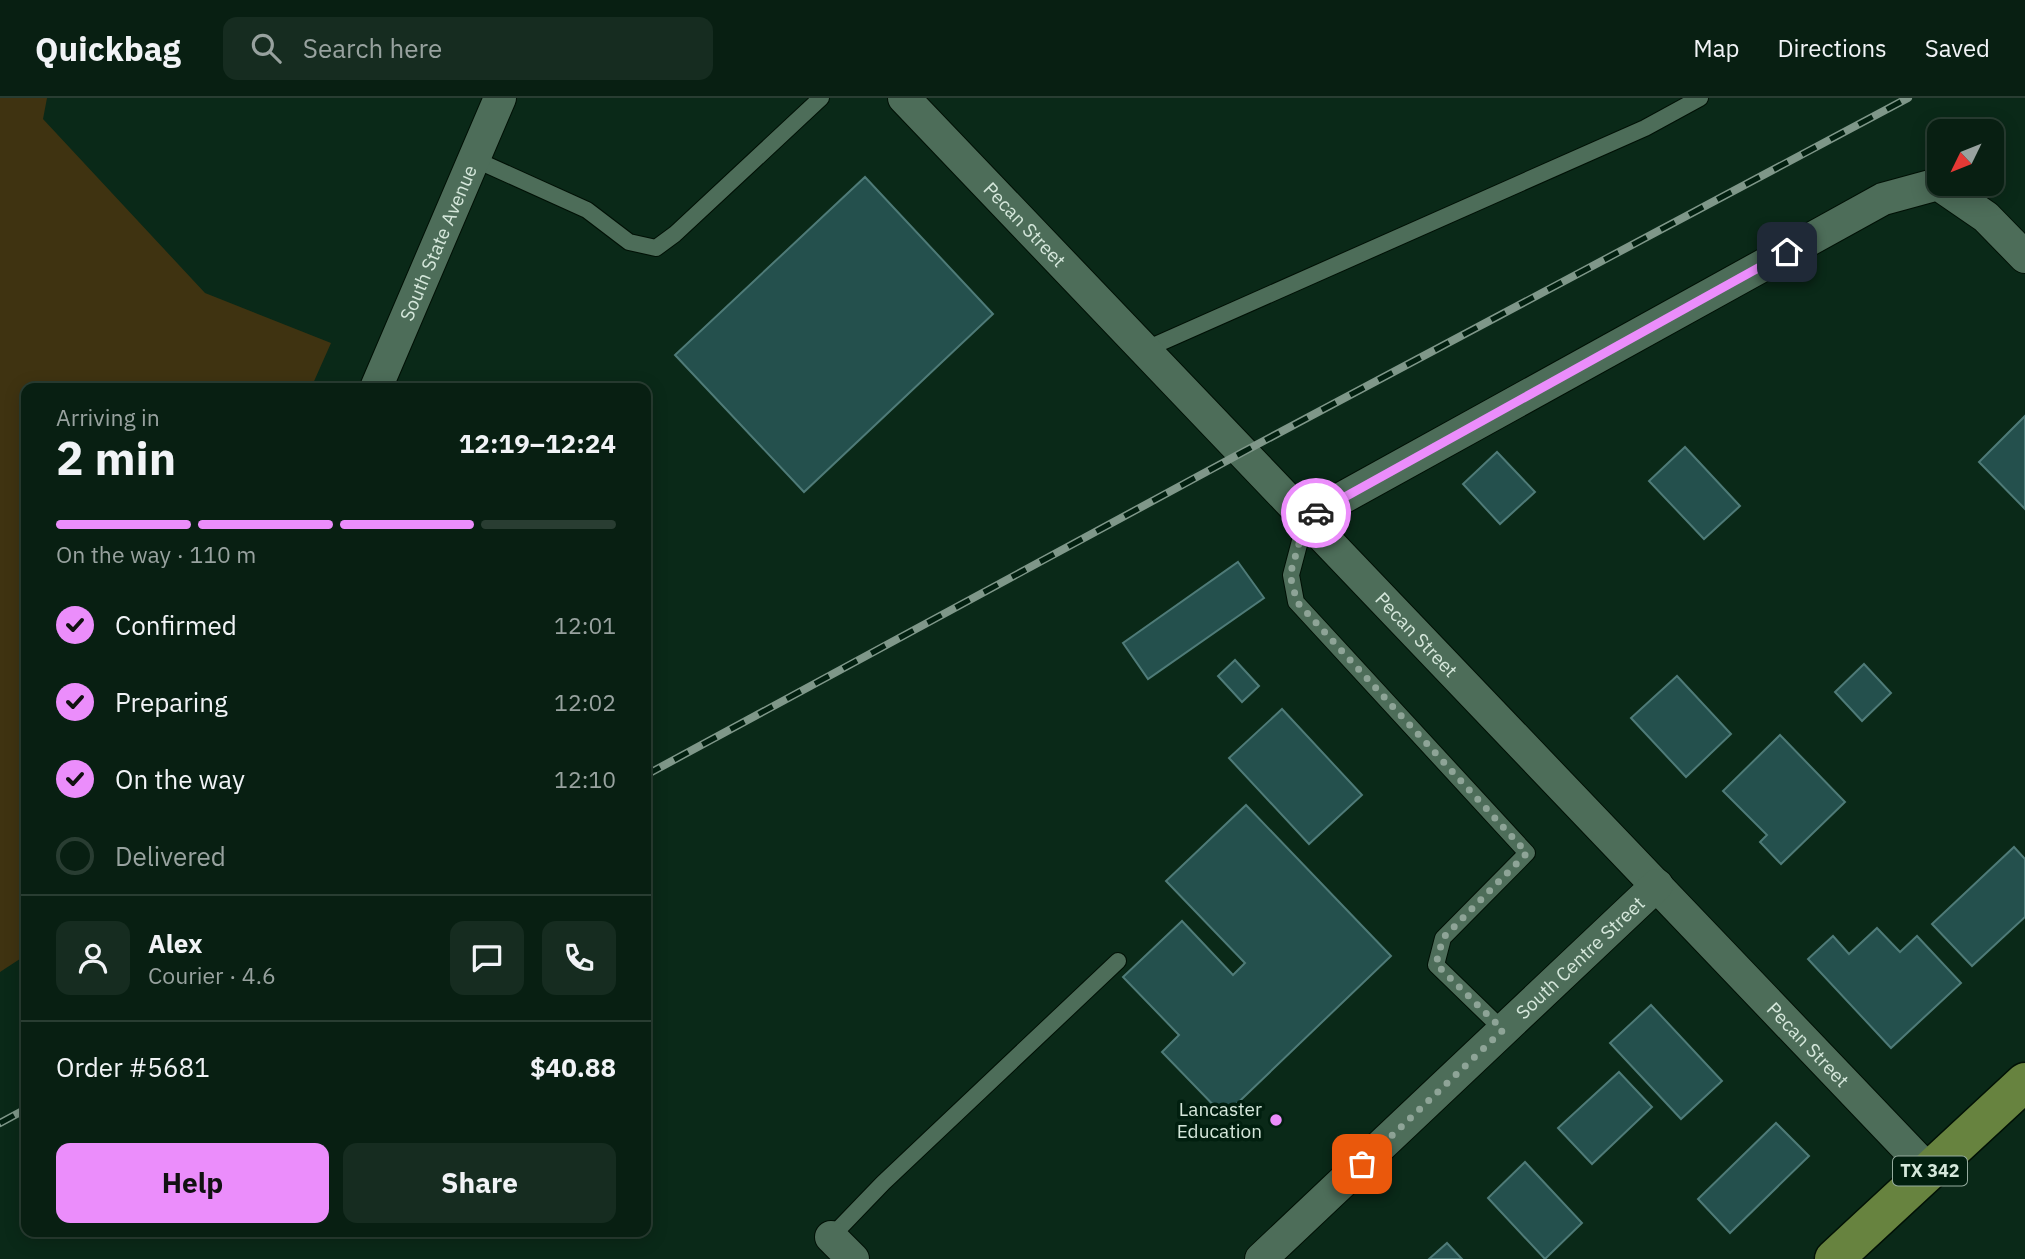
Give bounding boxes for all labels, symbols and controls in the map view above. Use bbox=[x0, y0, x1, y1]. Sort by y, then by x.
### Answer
search box bbox=[223, 17, 713, 80]
text: Quickbag bbox=[35, 27, 181, 70]
icon: search bbox=[247, 29, 285, 67]
text: Search here bbox=[303, 31, 442, 65]
text: Map bbox=[1693, 32, 1739, 64]
text: Directions bbox=[1777, 32, 1887, 64]
text: Saved bbox=[1925, 32, 1990, 64]
north arrow bbox=[1927, 119, 2004, 196]
map controls bbox=[1927, 119, 2004, 196]
street label: South State Avenue bbox=[394, 161, 482, 324]
street label: Pecan Street bbox=[979, 177, 1071, 272]
pin bbox=[1757, 222, 1817, 282]
icon: home bbox=[1768, 233, 1806, 271]
text: Arriving in bbox=[56, 402, 160, 432]
text: 12:19–12:24 bbox=[459, 426, 616, 460]
text: 2 min bbox=[56, 428, 176, 488]
courier bbox=[1281, 478, 1351, 548]
icon: car bbox=[1297, 494, 1335, 532]
text: On the way · 110 m bbox=[56, 539, 256, 569]
street label: Pecan Street bbox=[1370, 587, 1463, 682]
icon: check bbox=[56, 606, 94, 644]
text: Confirmed bbox=[115, 608, 237, 642]
text: 12:01 bbox=[554, 610, 616, 640]
icon: check bbox=[56, 683, 94, 721]
text: Preparing bbox=[115, 685, 228, 719]
text: 12:02 bbox=[554, 687, 616, 717]
icon: check bbox=[56, 760, 94, 798]
text: On the way bbox=[115, 762, 245, 796]
text: 12:10 bbox=[554, 764, 616, 794]
text: Delivered bbox=[115, 839, 226, 873]
street label: South Centre Street bbox=[1511, 891, 1650, 1024]
button: person bbox=[56, 921, 130, 995]
button: chat bbox=[450, 921, 524, 995]
button: phone bbox=[542, 921, 616, 995]
text: Alex bbox=[148, 926, 202, 960]
text: Courier · 4.6 bbox=[148, 960, 276, 990]
street label: Pecan Street bbox=[1762, 997, 1854, 1092]
text: Order #5681 bbox=[56, 1050, 210, 1084]
text: $40.88 bbox=[530, 1050, 616, 1084]
place label: Lancaster Education bbox=[1177, 1097, 1262, 1143]
marker: Lancaster Education bbox=[1268, 1112, 1284, 1128]
pin bbox=[1332, 1134, 1392, 1194]
button: Help bbox=[56, 1143, 329, 1223]
button: Share bbox=[343, 1143, 616, 1223]
icon: bag bbox=[1343, 1145, 1381, 1183]
road number: TX 342 bbox=[1893, 1156, 1967, 1186]

